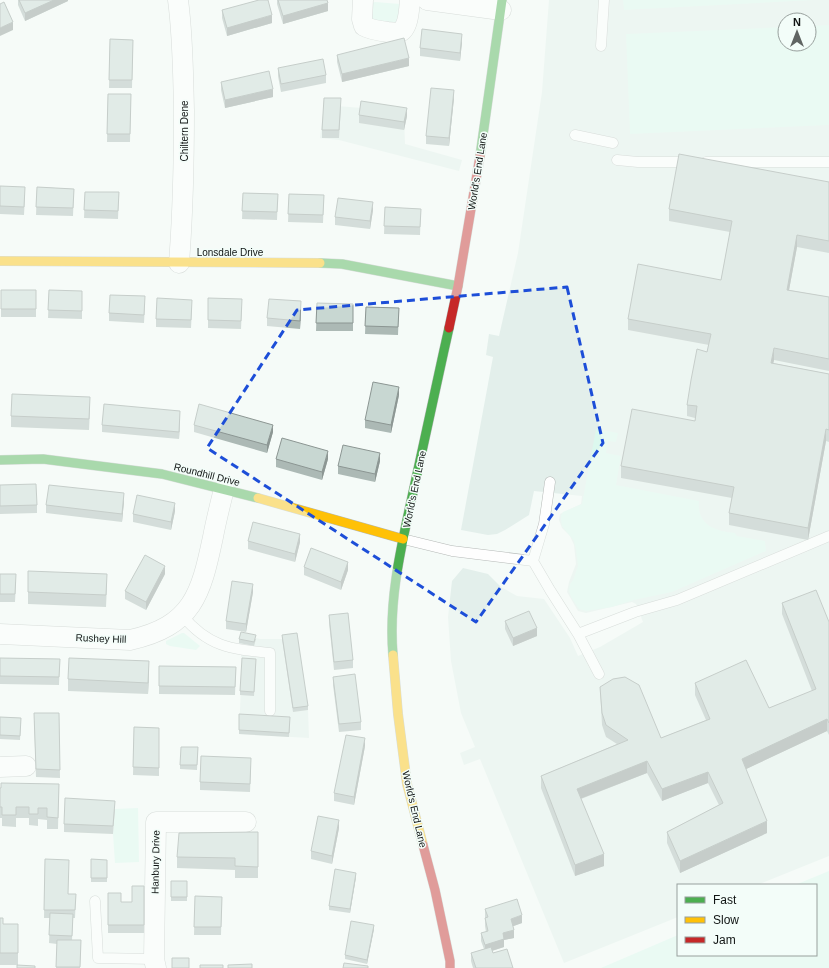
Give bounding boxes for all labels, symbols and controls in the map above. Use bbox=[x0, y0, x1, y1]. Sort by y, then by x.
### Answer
north arrow bbox=[777, 12, 817, 52]
text: N bbox=[793, 16, 801, 28]
street label: Chiltern Dene bbox=[179, 100, 190, 162]
street label: World's End Lane bbox=[466, 131, 489, 211]
street label: Lonsdale Drive bbox=[197, 247, 264, 258]
street label: World's End Lane bbox=[401, 449, 428, 529]
street label: Roundhill Drive bbox=[173, 461, 242, 488]
street label: Rushey Hill bbox=[76, 632, 126, 645]
street label: World's End Lane bbox=[400, 770, 429, 849]
street label: Hanbury Drive bbox=[149, 830, 162, 894]
legend bbox=[677, 884, 817, 956]
text: Fast bbox=[713, 893, 737, 907]
text: Slow bbox=[713, 913, 739, 927]
text: Jam bbox=[713, 933, 736, 947]

